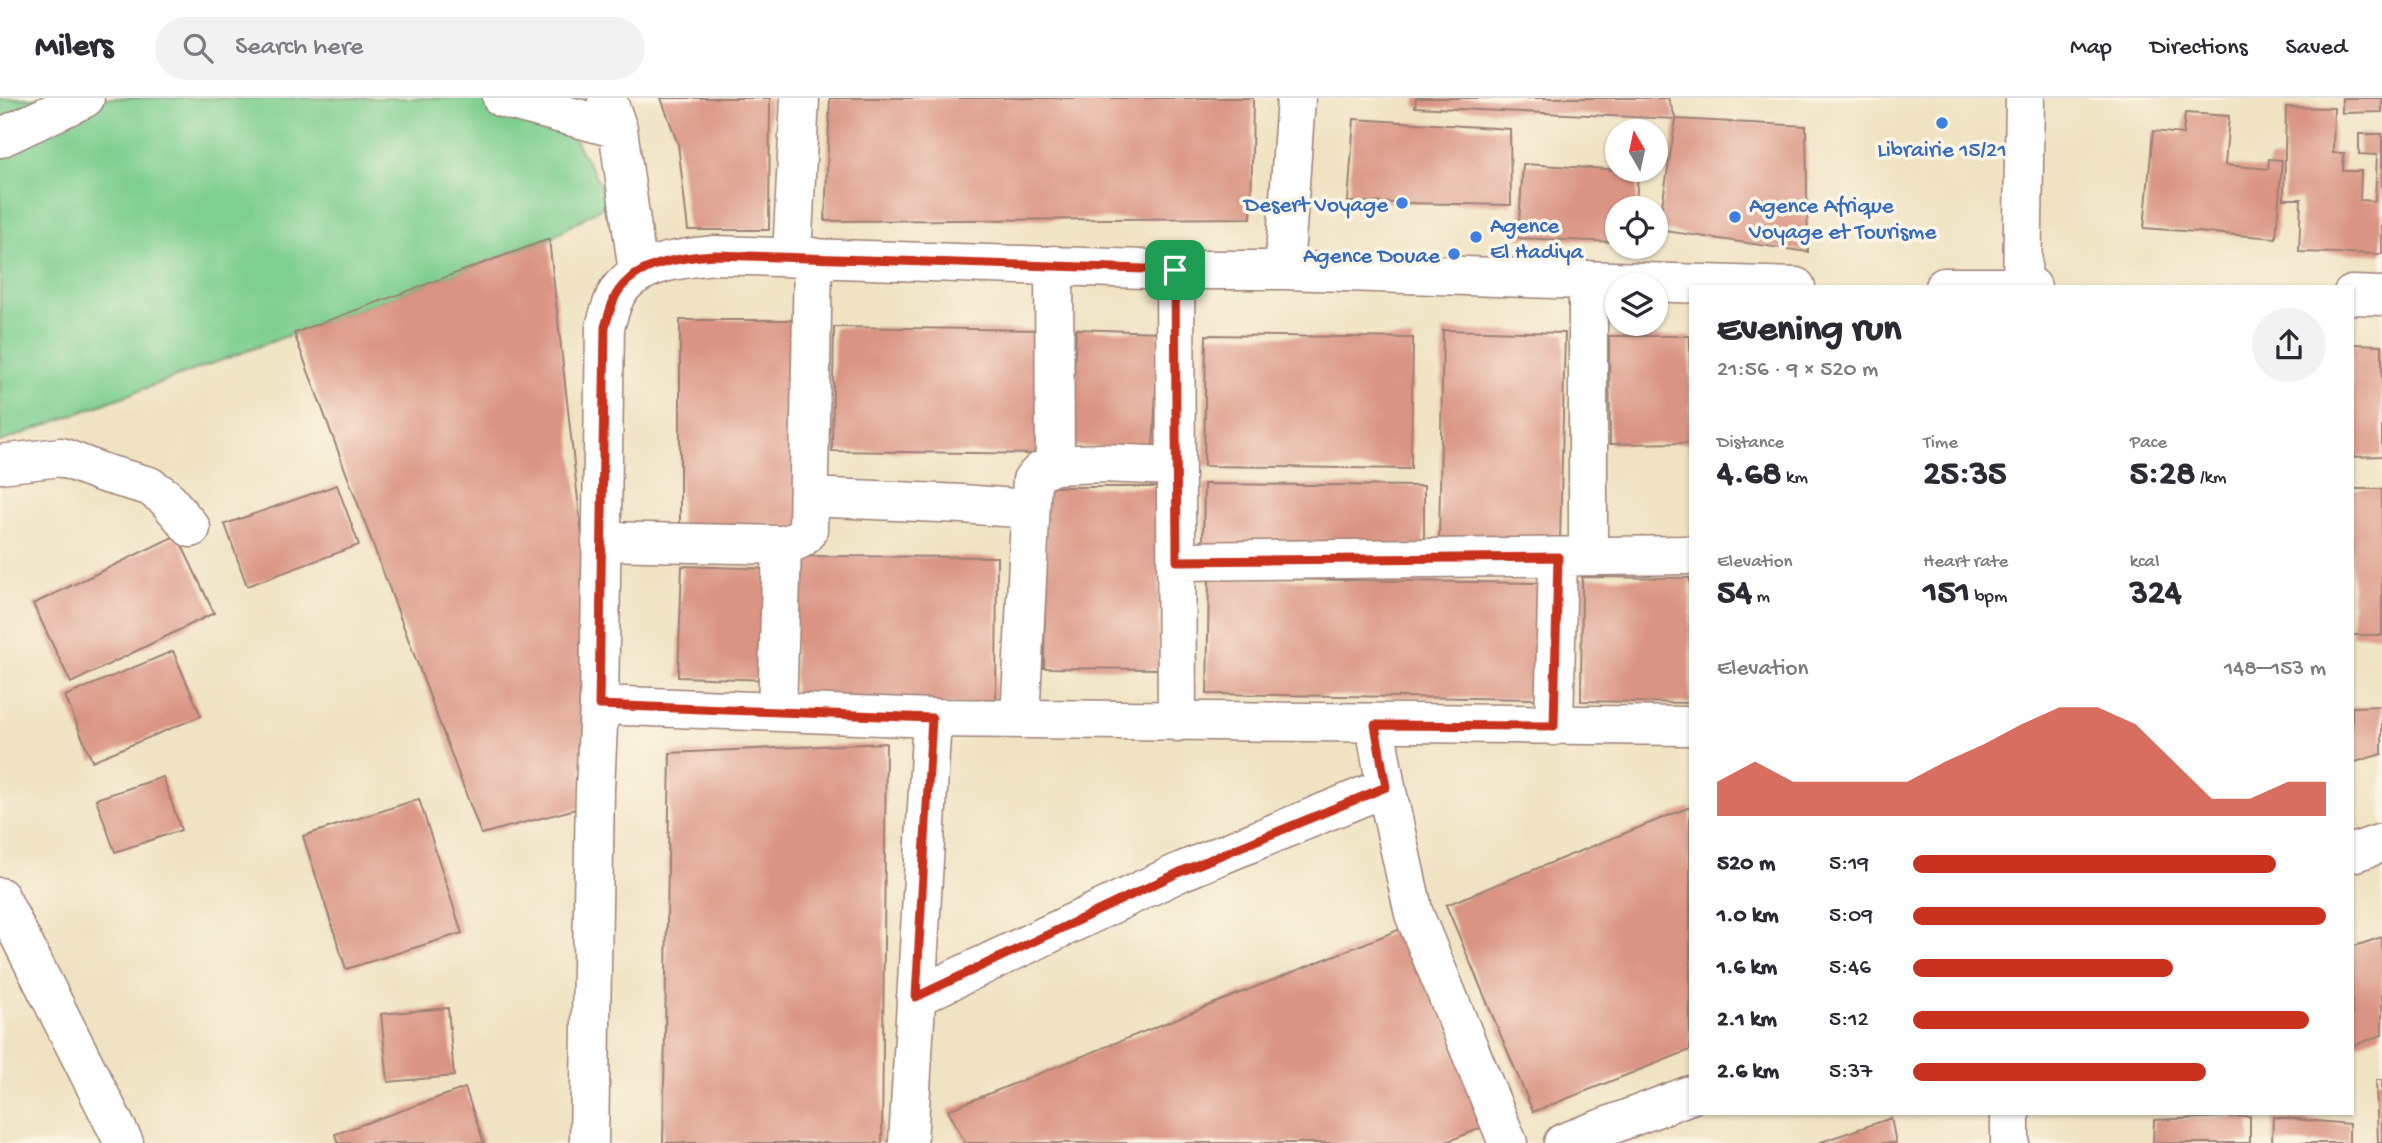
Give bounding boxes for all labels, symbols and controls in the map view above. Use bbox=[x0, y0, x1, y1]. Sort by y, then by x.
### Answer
search box bbox=[155, 17, 645, 80]
text: Milers bbox=[35, 29, 113, 67]
icon: search bbox=[179, 29, 217, 67]
text: Search here bbox=[235, 33, 363, 64]
text: Map bbox=[2070, 34, 2112, 63]
text: Directions bbox=[2150, 34, 2248, 63]
text: Saved bbox=[2286, 34, 2347, 63]
marker: Librairie 15/21 bbox=[1934, 115, 1950, 131]
north arrow bbox=[1605, 119, 1668, 182]
map controls bbox=[1605, 119, 1668, 336]
place label: Librairie 15/21 bbox=[1877, 138, 2007, 165]
place label: Desert Voyage bbox=[1242, 193, 1389, 220]
place label: Agence Afrique Voyage et Tourisme bbox=[1748, 194, 1937, 247]
marker: Desert Voyage bbox=[1394, 195, 1410, 211]
button: locate bbox=[1605, 196, 1668, 259]
marker: Agence Afrique Voyage et Tourisme bbox=[1727, 209, 1743, 225]
place label: Agence El Hadiya bbox=[1490, 214, 1585, 267]
marker: Agence El Hadiya bbox=[1468, 229, 1484, 245]
pin bbox=[1145, 240, 1205, 300]
place label: Agence Douae bbox=[1303, 244, 1441, 271]
marker: Agence Douae bbox=[1446, 246, 1462, 262]
icon: arrive bbox=[1156, 251, 1194, 289]
button: layers bbox=[1605, 273, 1668, 336]
button: share bbox=[2252, 308, 2326, 382]
text: Evening run bbox=[1717, 309, 1901, 353]
text: 21:56 · 9 × 520 m bbox=[1717, 357, 1878, 384]
text: Distance bbox=[1717, 432, 1784, 455]
text: Time bbox=[1923, 432, 1958, 455]
text: Pace bbox=[2130, 432, 2167, 455]
text: 4.68 bbox=[1717, 455, 1781, 496]
text: 25:35 bbox=[1923, 455, 2006, 496]
text: 5:28 bbox=[2130, 455, 2195, 496]
text: km bbox=[1781, 467, 1808, 490]
text: /km bbox=[2195, 467, 2226, 490]
text: Elevation bbox=[1717, 551, 1793, 574]
text: Heart rate bbox=[1923, 551, 2008, 574]
text: kcal bbox=[2130, 551, 2159, 574]
text: 54 bbox=[1717, 574, 1752, 615]
text: 151 bbox=[1923, 574, 1970, 615]
text: 324 bbox=[2130, 574, 2182, 615]
text: m bbox=[1752, 586, 1770, 609]
text: bpm bbox=[1970, 586, 2007, 609]
text: Elevation bbox=[1717, 656, 1808, 683]
text: 148–153 m bbox=[2224, 656, 2326, 683]
text: 520 m bbox=[1717, 851, 1775, 878]
text: 5:19 bbox=[1829, 851, 1869, 878]
text: 1.0 km bbox=[1717, 903, 1779, 930]
text: 5:09 bbox=[1829, 903, 1873, 930]
text: 1.6 km bbox=[1717, 955, 1777, 982]
text: 5:46 bbox=[1829, 955, 1871, 982]
text: 2.1 km bbox=[1717, 1007, 1777, 1034]
text: 5:12 bbox=[1829, 1007, 1869, 1034]
text: 2.6 km bbox=[1717, 1059, 1779, 1086]
text: 5:37 bbox=[1829, 1059, 1872, 1086]

